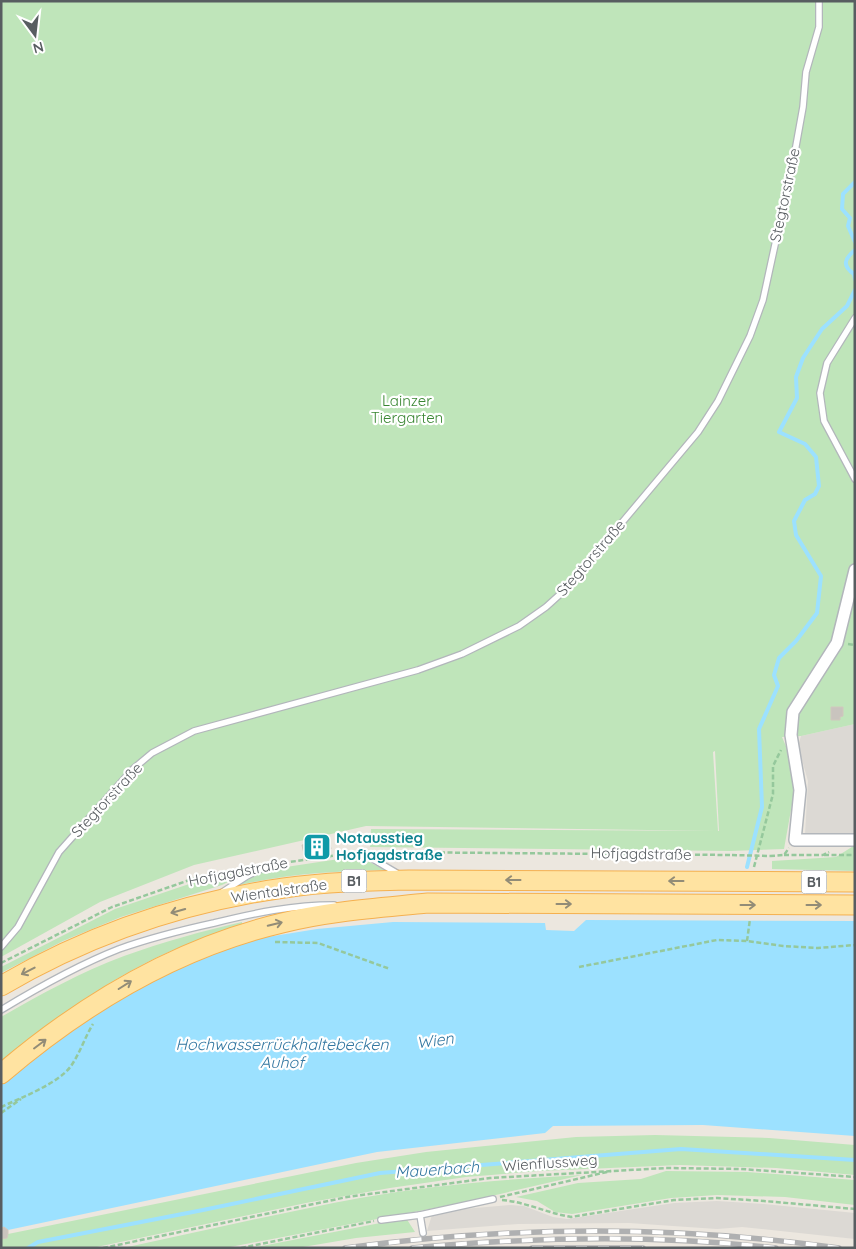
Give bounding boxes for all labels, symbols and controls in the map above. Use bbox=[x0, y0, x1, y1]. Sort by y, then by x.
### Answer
north arrow bbox=[10, 10, 60, 60]
text: N bbox=[31, 38, 46, 58]
street label: Stegtorstraße bbox=[765, 146, 804, 244]
park label: Lainzer Tiergarten bbox=[371, 391, 443, 427]
street label: Stegtorstraße bbox=[552, 515, 629, 600]
street label: Stegtorstraße bbox=[67, 758, 146, 841]
place label: Notausstieg Hofjagdstraße bbox=[336, 828, 443, 864]
building icon: Notausstieg Hofjagdstraße bbox=[302, 832, 332, 862]
street label: Hofjagdstraße bbox=[590, 843, 692, 864]
street label: Hofjagdstraße bbox=[187, 853, 289, 890]
road number: B1 bbox=[342, 869, 366, 892]
road number: B1 bbox=[802, 870, 826, 894]
street label: Wientalstraße bbox=[230, 874, 328, 907]
one-way arrow bbox=[505, 875, 522, 885]
one-way arrow bbox=[668, 876, 684, 886]
one-way arrow bbox=[556, 899, 572, 909]
one-way arrow bbox=[740, 900, 756, 910]
one-way arrow bbox=[806, 900, 822, 910]
one-way arrow bbox=[171, 906, 187, 916]
one-way arrow bbox=[267, 919, 283, 929]
one-way arrow bbox=[21, 967, 36, 976]
one-way arrow bbox=[118, 980, 132, 991]
water label: Wien bbox=[415, 1027, 456, 1052]
water label: Hochwasserrückhaltebecken Auhof bbox=[176, 1034, 389, 1072]
one-way arrow bbox=[33, 1039, 47, 1049]
street label: Wienflussweg bbox=[502, 1150, 598, 1175]
water label: Mauerbach bbox=[394, 1156, 480, 1182]

